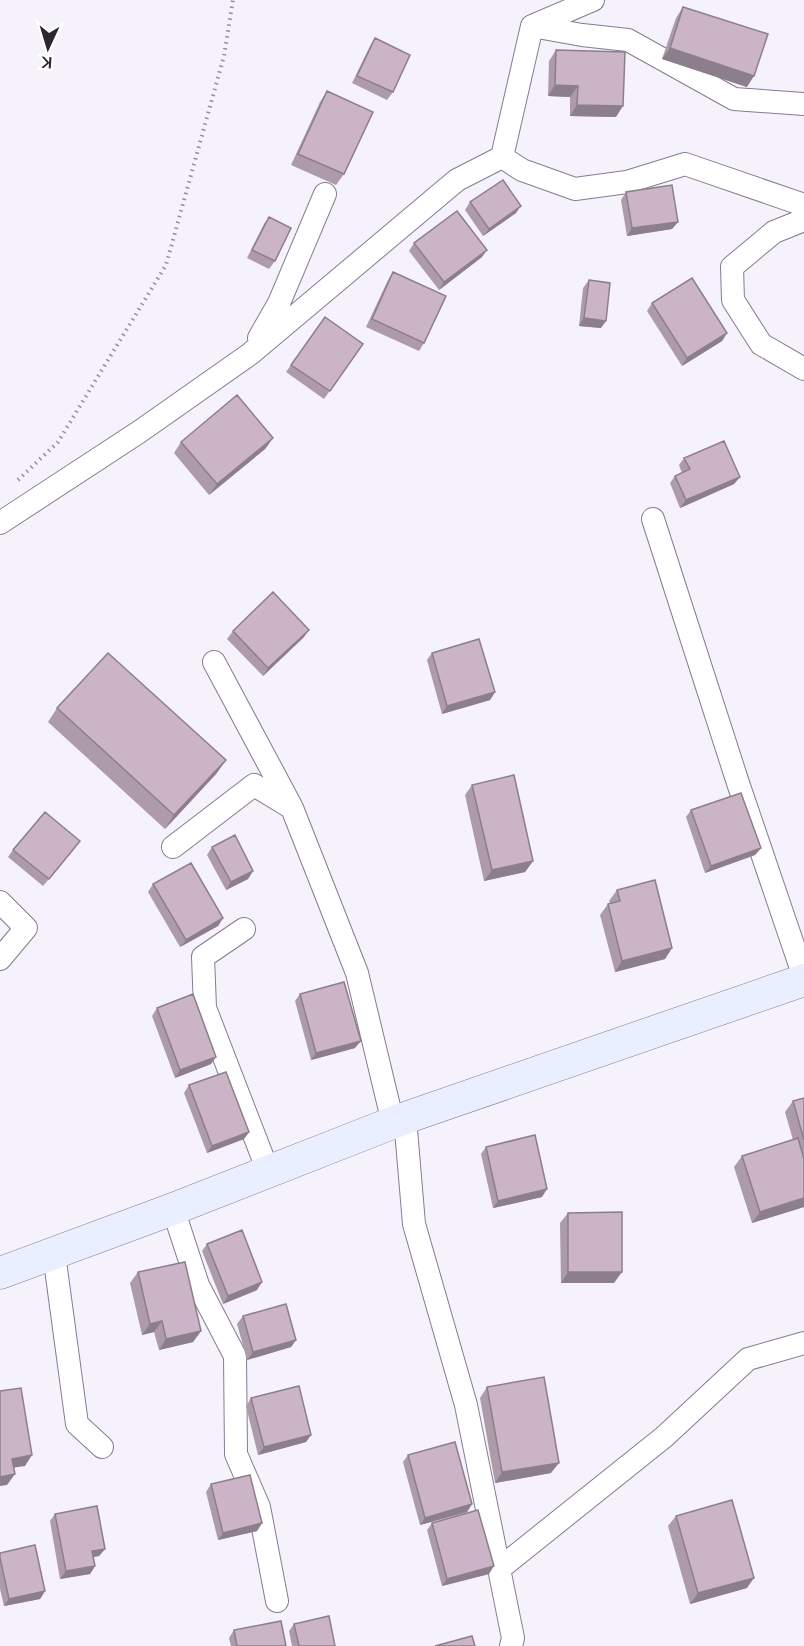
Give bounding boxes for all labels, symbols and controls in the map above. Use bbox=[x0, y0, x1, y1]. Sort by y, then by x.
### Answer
north arrow bbox=[18, 18, 78, 78]
text: K bbox=[40, 53, 53, 73]

